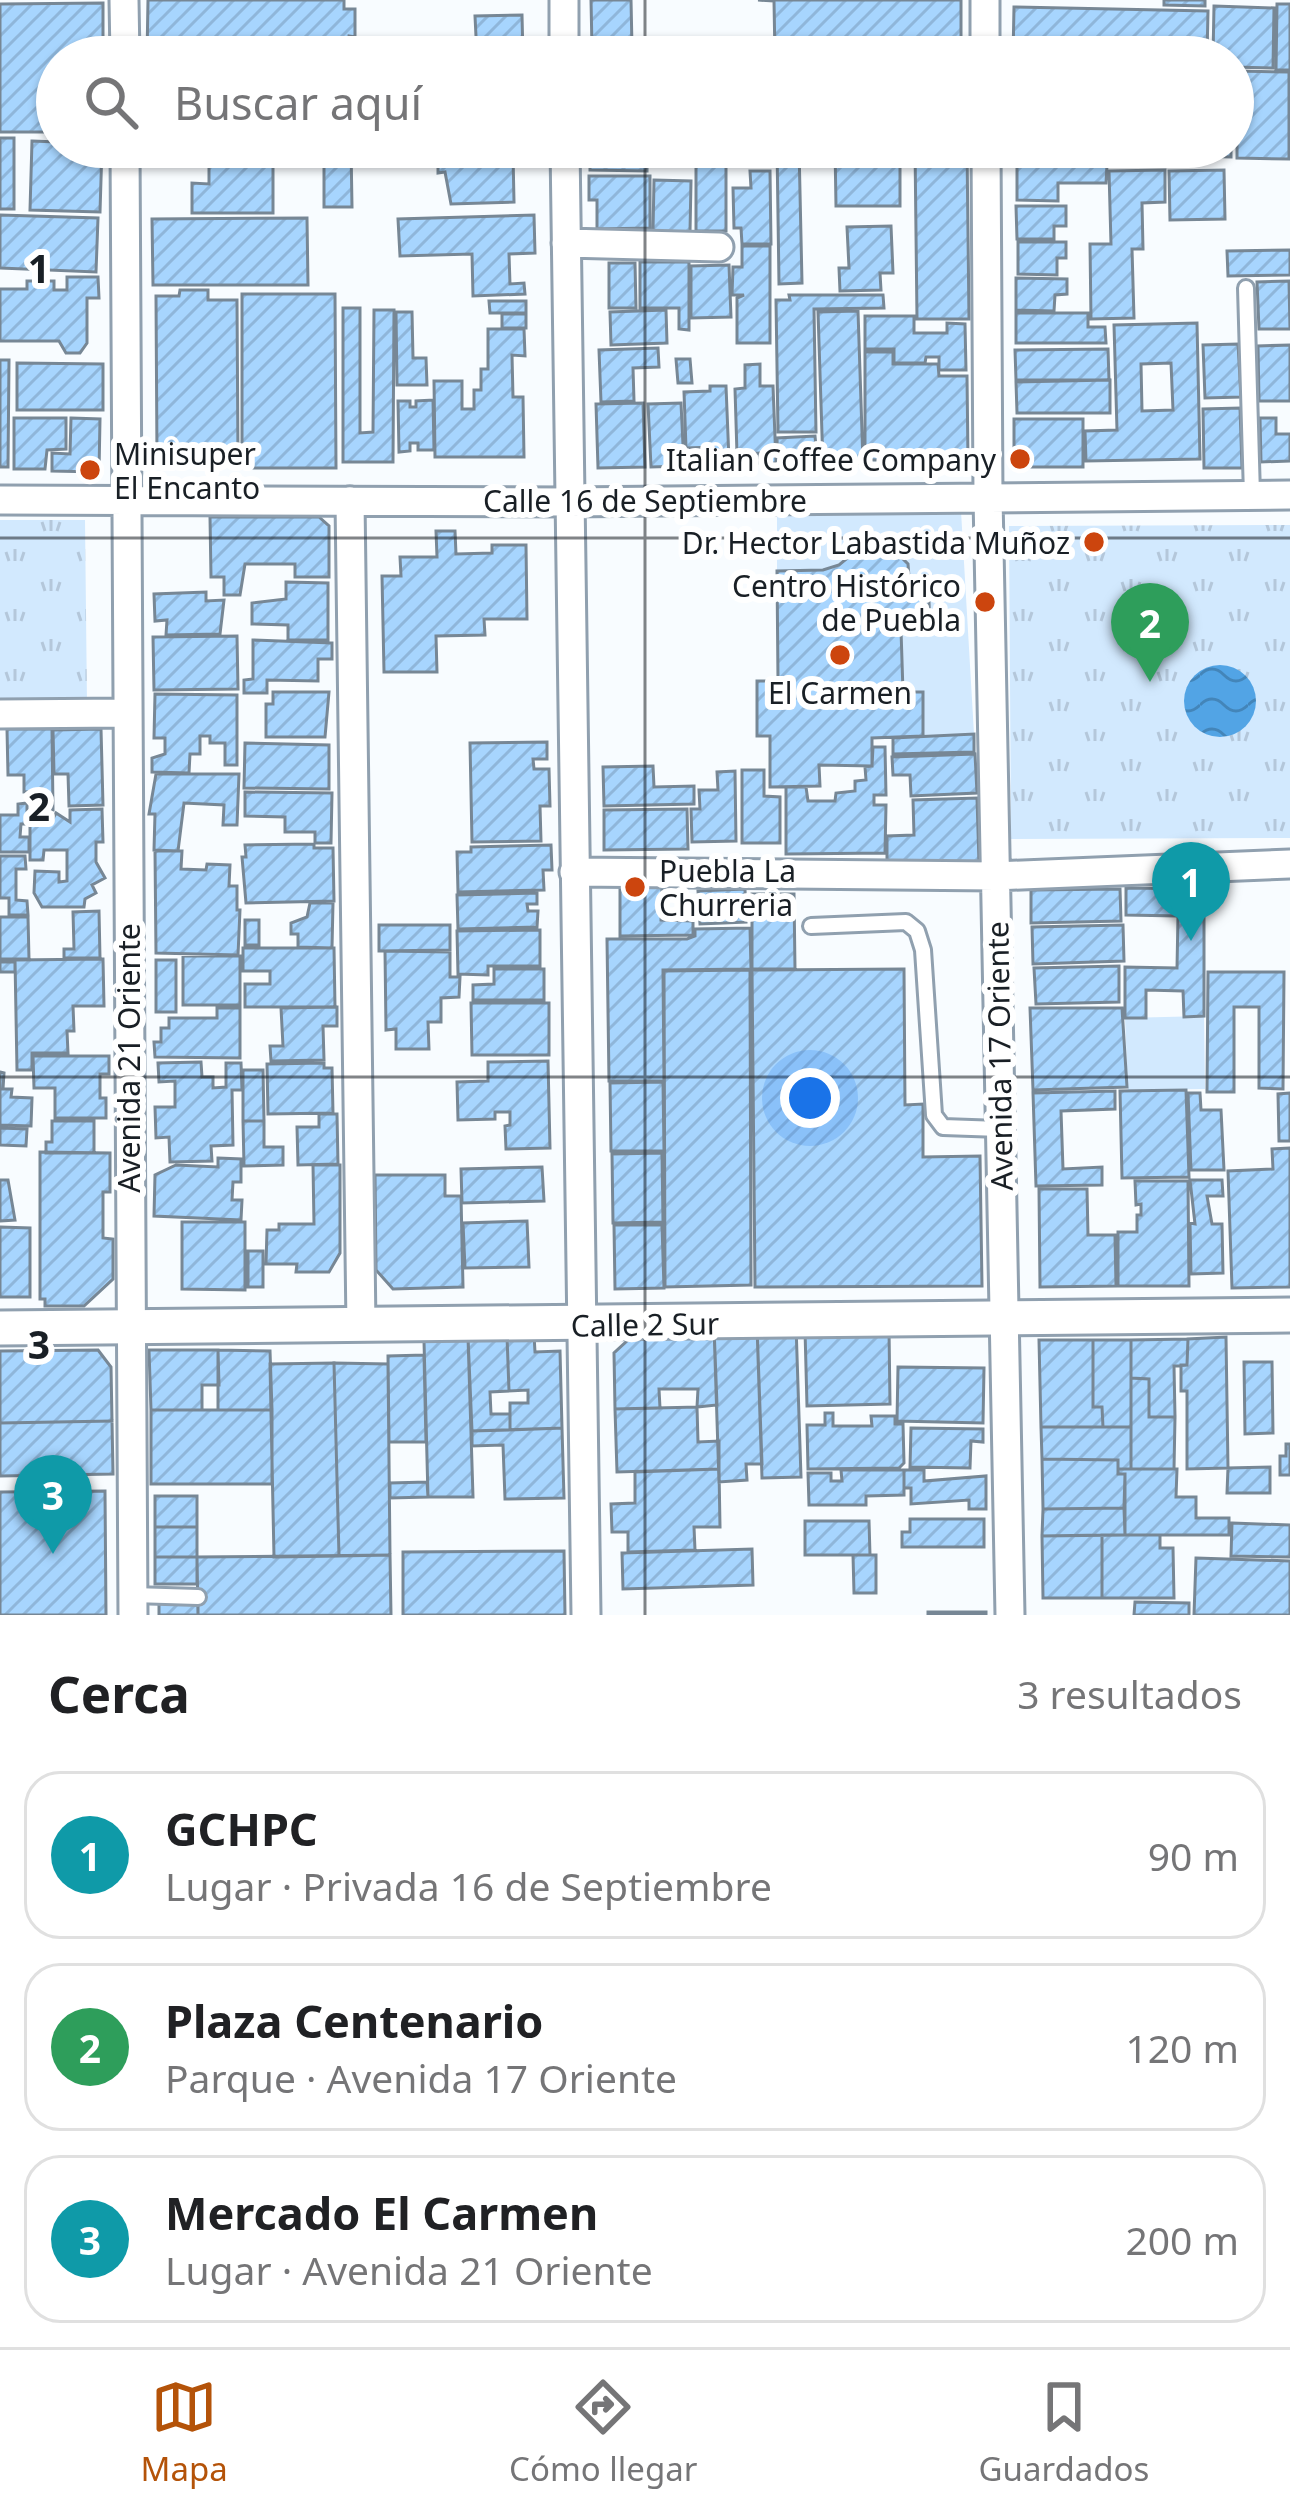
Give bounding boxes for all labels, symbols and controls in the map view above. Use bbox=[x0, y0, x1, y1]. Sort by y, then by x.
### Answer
search box bbox=[36, 36, 1254, 168]
icon: search bbox=[78, 69, 144, 135]
text: Buscar aquí bbox=[174, 72, 422, 133]
text: 1 bbox=[28, 241, 50, 294]
place label: Minisuper El Encanto bbox=[114, 433, 260, 508]
place label: Italian Coffee Company bbox=[666, 439, 997, 480]
marker: Italian Coffee Company bbox=[1007, 446, 1033, 472]
marker: Minisuper El Encanto bbox=[77, 457, 103, 483]
street label: Calle 16 de Septiembre bbox=[483, 480, 807, 521]
place label: Dr. Hector Labastida Muñoz bbox=[682, 522, 1070, 563]
marker: Dr. Hector Labastida Muñoz bbox=[1081, 529, 1107, 555]
place label: Centro Histórico de Puebla bbox=[732, 565, 961, 640]
pin: 2 bbox=[1111, 583, 1189, 682]
marker: Centro Histórico de Puebla bbox=[972, 589, 998, 615]
marker: El Carmen bbox=[827, 642, 853, 668]
place label: El Carmen bbox=[768, 672, 912, 713]
text: 2 bbox=[28, 779, 50, 832]
pin: 1 bbox=[1152, 842, 1230, 941]
place label: Puebla La Churreria bbox=[659, 850, 796, 925]
marker: Puebla La Churreria bbox=[622, 874, 648, 900]
street label: Avenida 17 Oriente bbox=[976, 921, 1022, 1191]
street label: Avenida 21 Oriente bbox=[108, 923, 149, 1193]
your location bbox=[780, 1068, 840, 1128]
street label: Calle 2 Sur bbox=[570, 1302, 720, 1346]
text: 3 bbox=[28, 1317, 50, 1370]
pin: 3 bbox=[14, 1455, 92, 1554]
text: Cerca bbox=[48, 1658, 190, 1728]
text: 3 resultados bbox=[1017, 1667, 1242, 1720]
text: GCHPC bbox=[165, 1798, 318, 1859]
text: 1 bbox=[79, 1829, 101, 1882]
text: 90 m bbox=[1148, 1829, 1239, 1882]
text: Lugar · Privada 16 de Septiembre bbox=[165, 1859, 772, 1912]
text: Plaza Centenario bbox=[165, 1990, 543, 2051]
text: 2 bbox=[79, 2021, 101, 2074]
text: 120 m bbox=[1125, 2021, 1239, 2074]
text: Parque · Avenida 17 Oriente bbox=[165, 2051, 677, 2104]
text: Mercado El Carmen bbox=[165, 2182, 598, 2243]
text: 3 bbox=[79, 2213, 101, 2266]
text: 200 m bbox=[1125, 2213, 1239, 2266]
text: Lugar · Avenida 21 Oriente bbox=[165, 2243, 653, 2296]
tab: Mapa bbox=[141, 2374, 228, 2491]
tab: Cómo llegar bbox=[509, 2374, 697, 2491]
tab: Guardados bbox=[979, 2374, 1149, 2491]

